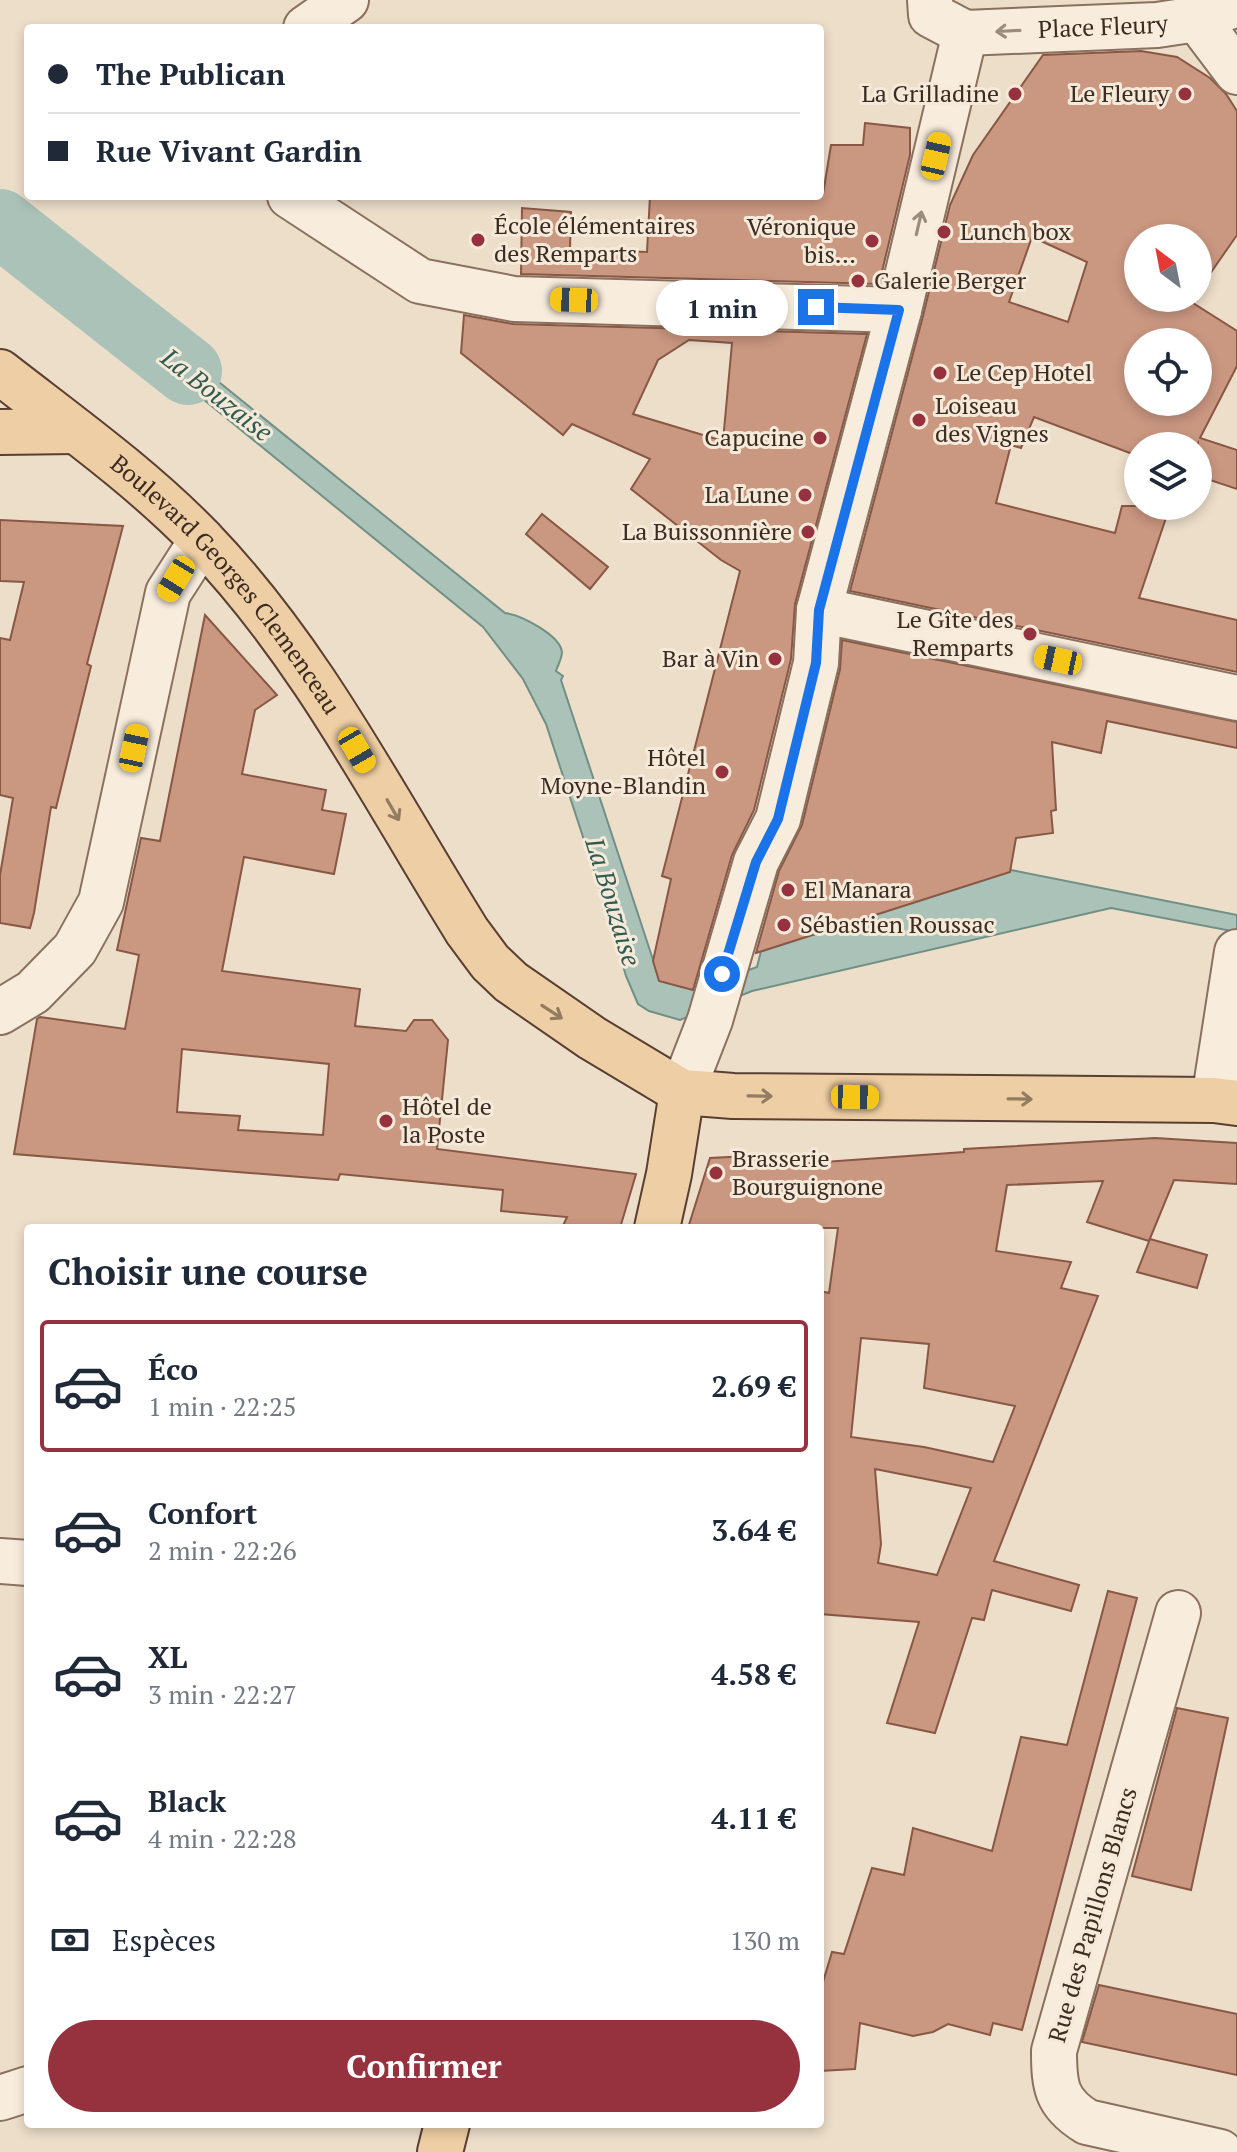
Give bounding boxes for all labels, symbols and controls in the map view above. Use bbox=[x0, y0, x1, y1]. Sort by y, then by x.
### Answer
street label: Place Fleury bbox=[1037, 6, 1171, 45]
one-way arrow bbox=[995, 24, 1022, 39]
text: The Publican bbox=[96, 54, 285, 94]
place label: La Grilladine bbox=[861, 77, 999, 109]
place label: Le Fleury bbox=[1070, 77, 1170, 109]
marker: La Grilladine bbox=[1006, 85, 1024, 103]
marker: Le Fleury bbox=[1176, 85, 1194, 103]
car bbox=[919, 130, 953, 182]
text: Rue Vivant Gardin bbox=[96, 131, 362, 171]
place label: École élémentaires des Remparts bbox=[494, 209, 695, 269]
place label: Véronique bis… bbox=[747, 210, 856, 270]
one-way arrow bbox=[913, 211, 928, 237]
place label: Lunch box bbox=[960, 215, 1071, 247]
marker: Lunch box bbox=[935, 223, 953, 241]
north arrow bbox=[1124, 224, 1212, 312]
map controls bbox=[1124, 224, 1212, 520]
marker: École élémentaires des Remparts bbox=[469, 231, 487, 249]
marker: Véronique bis… bbox=[863, 232, 881, 250]
place label: Galerie Berger bbox=[874, 264, 1027, 296]
marker: Galerie Berger bbox=[849, 272, 867, 290]
callout: 1 min bbox=[656, 279, 788, 335]
car bbox=[550, 287, 598, 313]
route end bbox=[798, 289, 834, 325]
text: 1 min bbox=[686, 291, 758, 325]
button: locate bbox=[1124, 328, 1212, 416]
water label: La Bouzaise bbox=[154, 339, 280, 448]
place label: Le Cep Hotel bbox=[956, 356, 1092, 388]
marker: Le Cep Hotel bbox=[931, 364, 949, 382]
place label: Loiseau des Vignes bbox=[935, 389, 1049, 449]
marker: Loiseau des Vignes bbox=[910, 411, 928, 429]
place label: Capucine bbox=[704, 421, 804, 453]
marker: Capucine bbox=[811, 429, 829, 447]
button: layers bbox=[1124, 432, 1212, 520]
street label: Boulevard Georges Clemenceau bbox=[104, 447, 348, 720]
place label: La Lune bbox=[705, 478, 789, 510]
marker: La Lune bbox=[796, 486, 814, 504]
place label: La Buissonnière bbox=[622, 515, 792, 547]
marker: La Buissonnière bbox=[799, 523, 817, 541]
car bbox=[153, 552, 199, 606]
place label: Le Gîte des Remparts bbox=[897, 603, 1014, 663]
marker: Le Gîte des Remparts bbox=[1021, 625, 1039, 643]
place label: Bar à Vin bbox=[662, 642, 759, 674]
car bbox=[1032, 643, 1084, 677]
marker: Bar à Vin bbox=[766, 650, 784, 668]
car bbox=[117, 722, 151, 774]
car bbox=[335, 723, 379, 777]
place label: Hôtel Moyne-Blandin bbox=[541, 741, 706, 801]
marker: Hôtel Moyne-Blandin bbox=[713, 763, 731, 781]
one-way arrow bbox=[385, 798, 401, 821]
water label: La Bouzaise bbox=[578, 832, 650, 970]
place label: El Manara bbox=[804, 873, 912, 905]
marker: El Manara bbox=[779, 881, 797, 899]
place label: Sébastien Roussac bbox=[800, 908, 995, 940]
marker: Sébastien Roussac bbox=[775, 916, 793, 934]
route start bbox=[704, 956, 740, 992]
one-way arrow bbox=[540, 1003, 562, 1020]
car bbox=[831, 1085, 879, 1109]
one-way arrow bbox=[746, 1088, 773, 1104]
place label: Hôtel de la Poste bbox=[402, 1090, 492, 1150]
one-way arrow bbox=[1006, 1091, 1033, 1106]
marker: Hôtel de la Poste bbox=[377, 1112, 395, 1130]
place label: Brasserie Bourguignone bbox=[732, 1142, 883, 1202]
marker: Brasserie Bourguignone bbox=[707, 1164, 725, 1182]
text: Choisir une course bbox=[48, 1248, 368, 1295]
text: Éco bbox=[148, 1349, 198, 1389]
icon: car bbox=[52, 1350, 124, 1422]
text: 2.69 € bbox=[711, 1366, 796, 1406]
text: 1 min · 22:25 bbox=[148, 1389, 297, 1423]
text: Confort bbox=[148, 1493, 258, 1533]
icon: car bbox=[52, 1494, 124, 1566]
text: 3.64 € bbox=[711, 1510, 796, 1550]
text: 2 min · 22:26 bbox=[148, 1533, 297, 1567]
text: XL bbox=[148, 1637, 187, 1677]
icon: car bbox=[52, 1638, 124, 1710]
text: 4.58 € bbox=[711, 1654, 796, 1694]
text: 3 min · 22:27 bbox=[148, 1677, 297, 1711]
text: Black bbox=[148, 1781, 226, 1821]
icon: car bbox=[52, 1782, 124, 1854]
street label: Rue des Papillons Blancs bbox=[1040, 1783, 1144, 2046]
text: 4.11 € bbox=[711, 1798, 796, 1838]
text: 4 min · 22:28 bbox=[148, 1821, 297, 1855]
icon: cash bbox=[48, 1918, 92, 1962]
text: Espèces bbox=[112, 1920, 216, 1960]
text: 130 m bbox=[730, 1923, 800, 1957]
button: Confirmer bbox=[48, 2020, 800, 2112]

